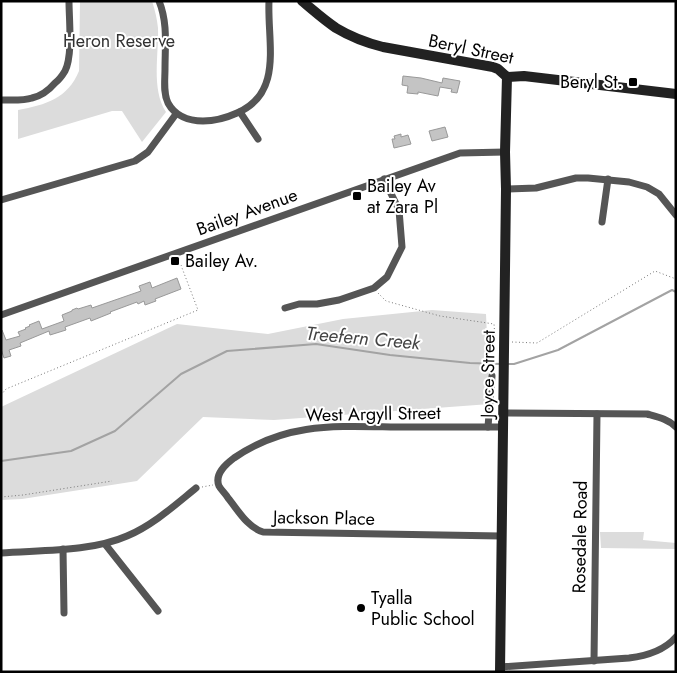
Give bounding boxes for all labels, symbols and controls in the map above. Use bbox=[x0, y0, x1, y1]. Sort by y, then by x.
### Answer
street label: Beryl Street bbox=[426, 27, 517, 71]
park label: Heron Reserve bbox=[63, 28, 175, 54]
place label: Beryl St. bbox=[560, 69, 623, 95]
marker: Beryl St. bbox=[627, 76, 639, 88]
place label: Bailey Av at Zara Pl bbox=[367, 173, 438, 220]
street label: Bailey Avenue bbox=[193, 182, 301, 242]
marker: Bailey Av at Zara Pl bbox=[351, 190, 363, 202]
place label: Bailey Av. bbox=[185, 248, 258, 274]
marker: Bailey Av. bbox=[169, 255, 181, 267]
water label: Treefern Creek bbox=[305, 320, 422, 357]
street label: Joyce Street bbox=[474, 329, 502, 420]
street label: West Argyll Street bbox=[305, 400, 442, 428]
street label: Rosedale Road bbox=[566, 480, 594, 594]
street label: Jackson Place bbox=[271, 504, 375, 532]
place label: Tyalla Public School bbox=[371, 585, 475, 632]
marker: Tyalla Public School bbox=[355, 602, 367, 614]

